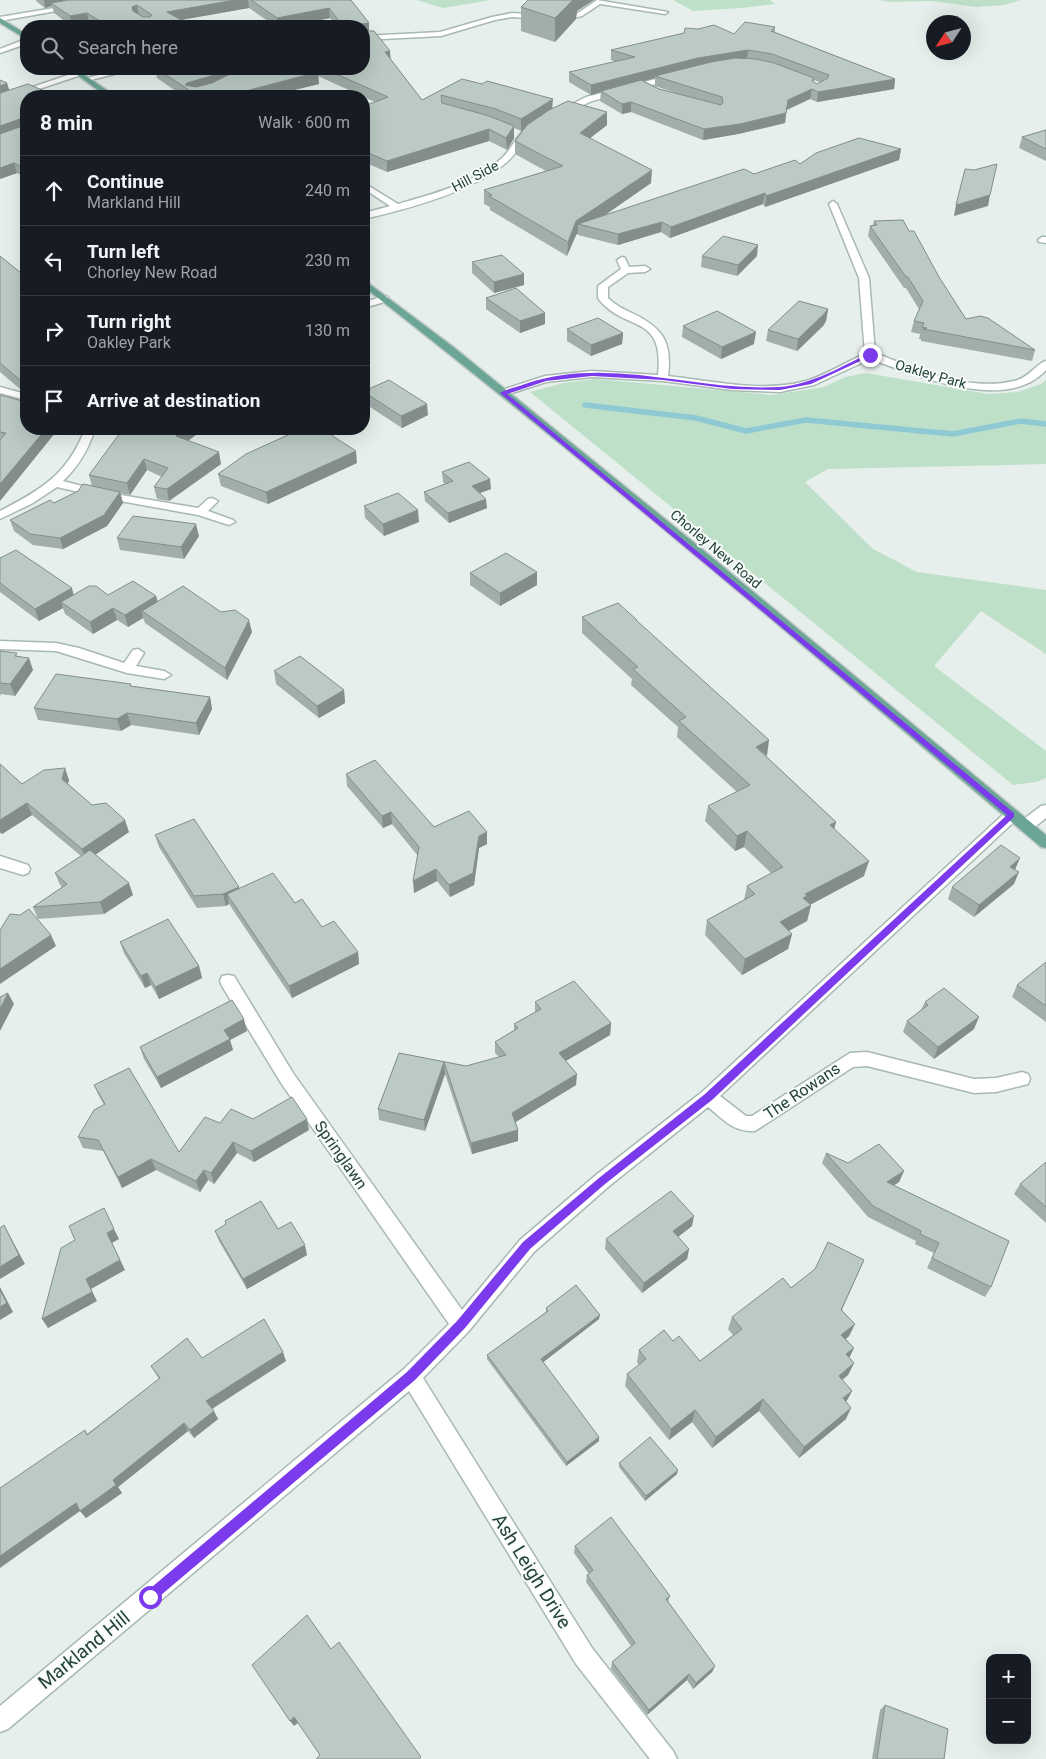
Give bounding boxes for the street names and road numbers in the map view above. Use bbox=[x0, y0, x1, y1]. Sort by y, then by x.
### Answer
street label: Hill Side bbox=[449, 157, 501, 195]
street label: Oakley Park bbox=[894, 356, 969, 392]
street label: Chorley New Road bbox=[667, 506, 765, 592]
street label: The Rowans bbox=[760, 1059, 844, 1123]
street label: Springlawn bbox=[311, 1117, 371, 1193]
street label: Ash Leigh Drive bbox=[488, 1509, 576, 1633]
street label: Markland Hill bbox=[34, 1606, 134, 1694]

